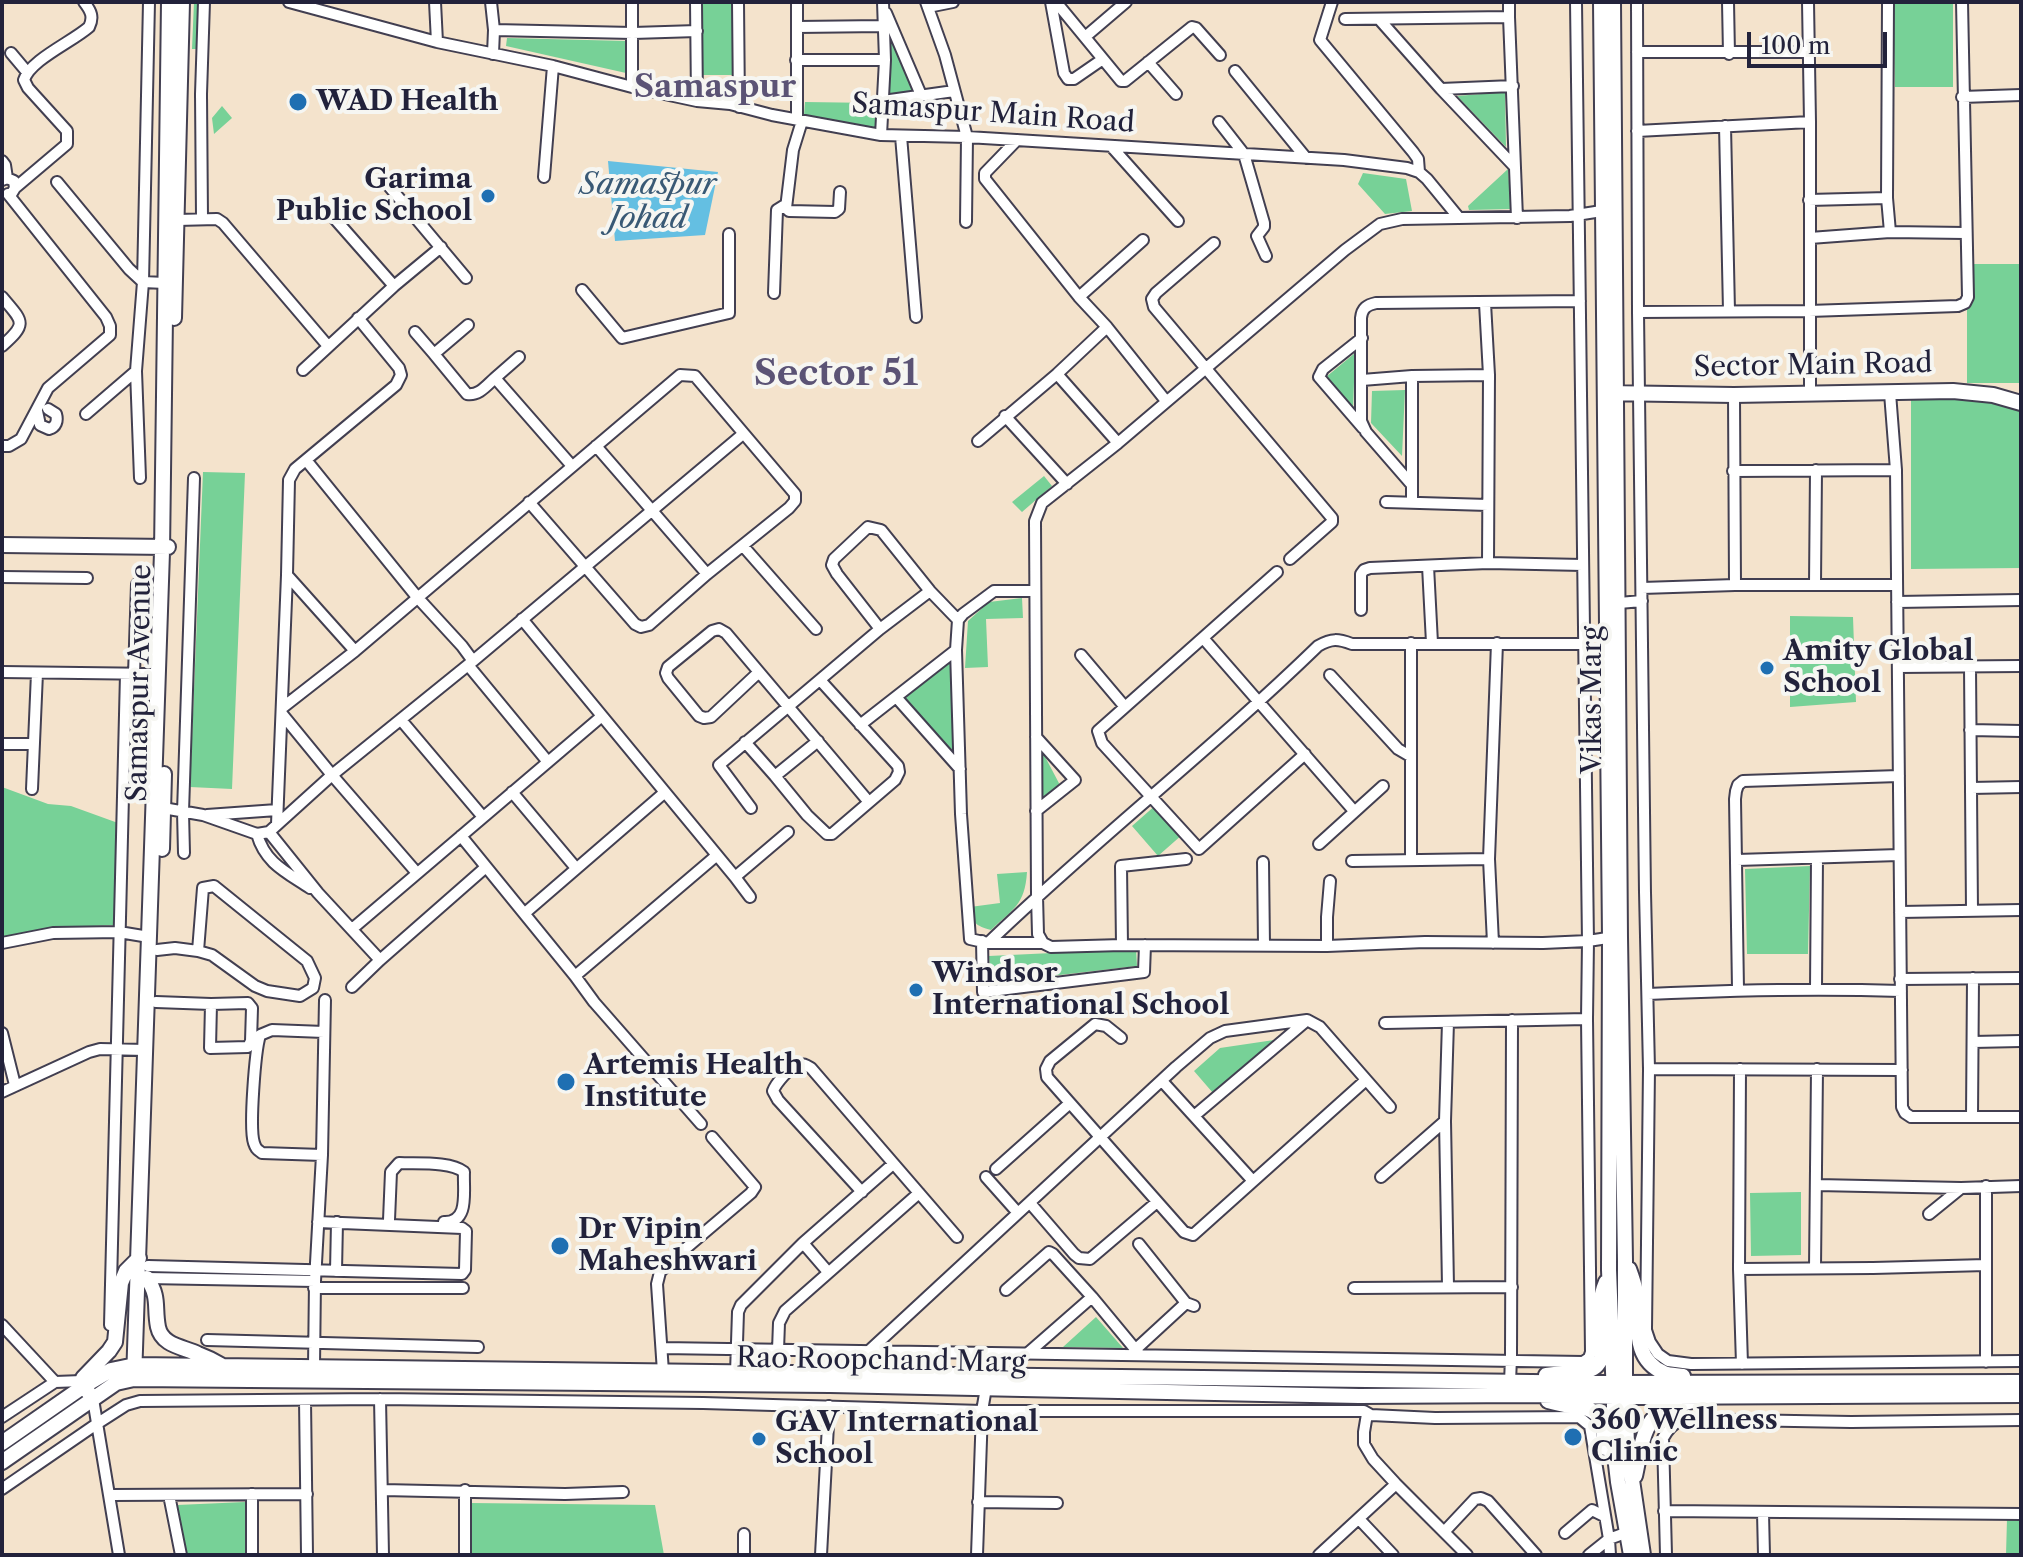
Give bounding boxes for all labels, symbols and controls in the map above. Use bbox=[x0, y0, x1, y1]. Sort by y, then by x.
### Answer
scale bar bbox=[1751, 16, 1891, 66]
text: 100 m bbox=[1761, 31, 1830, 60]
district label: Samaspur bbox=[634, 69, 796, 107]
place label: WAD Health bbox=[316, 85, 499, 119]
street label: Samaspur Main Road bbox=[850, 87, 1136, 141]
marker: WAD Health bbox=[287, 91, 309, 113]
place label: Garima Public School bbox=[276, 163, 472, 229]
water label: Samaspur Johad bbox=[580, 167, 716, 238]
marker: Garima Public School bbox=[479, 187, 497, 205]
street label: Sector Main Road bbox=[1693, 347, 1933, 385]
district label: Sector 51 bbox=[754, 353, 918, 397]
street label: Samaspur Avenue bbox=[121, 564, 159, 802]
street label: Vikas Marg bbox=[1576, 626, 1610, 774]
place label: Amity Global School bbox=[1783, 635, 1974, 701]
marker: Amity Global School bbox=[1758, 659, 1776, 677]
place label: Windsor International School bbox=[932, 957, 1229, 1023]
marker: Windsor International School bbox=[907, 981, 925, 999]
place label: Artemis Health Institute bbox=[584, 1049, 803, 1115]
marker: Artemis Health Institute bbox=[555, 1071, 577, 1093]
place label: Dr Vipin Maheshwari bbox=[578, 1213, 757, 1279]
marker: Dr Vipin Maheshwari bbox=[549, 1235, 571, 1257]
street label: Rao Roopchand Marg bbox=[736, 1342, 1026, 1380]
place label: 360 Wellness Clinic bbox=[1591, 1404, 1778, 1470]
place label: GAV International School bbox=[775, 1406, 1038, 1472]
marker: 360 Wellness Clinic bbox=[1562, 1426, 1584, 1448]
marker: GAV International School bbox=[750, 1430, 768, 1448]

